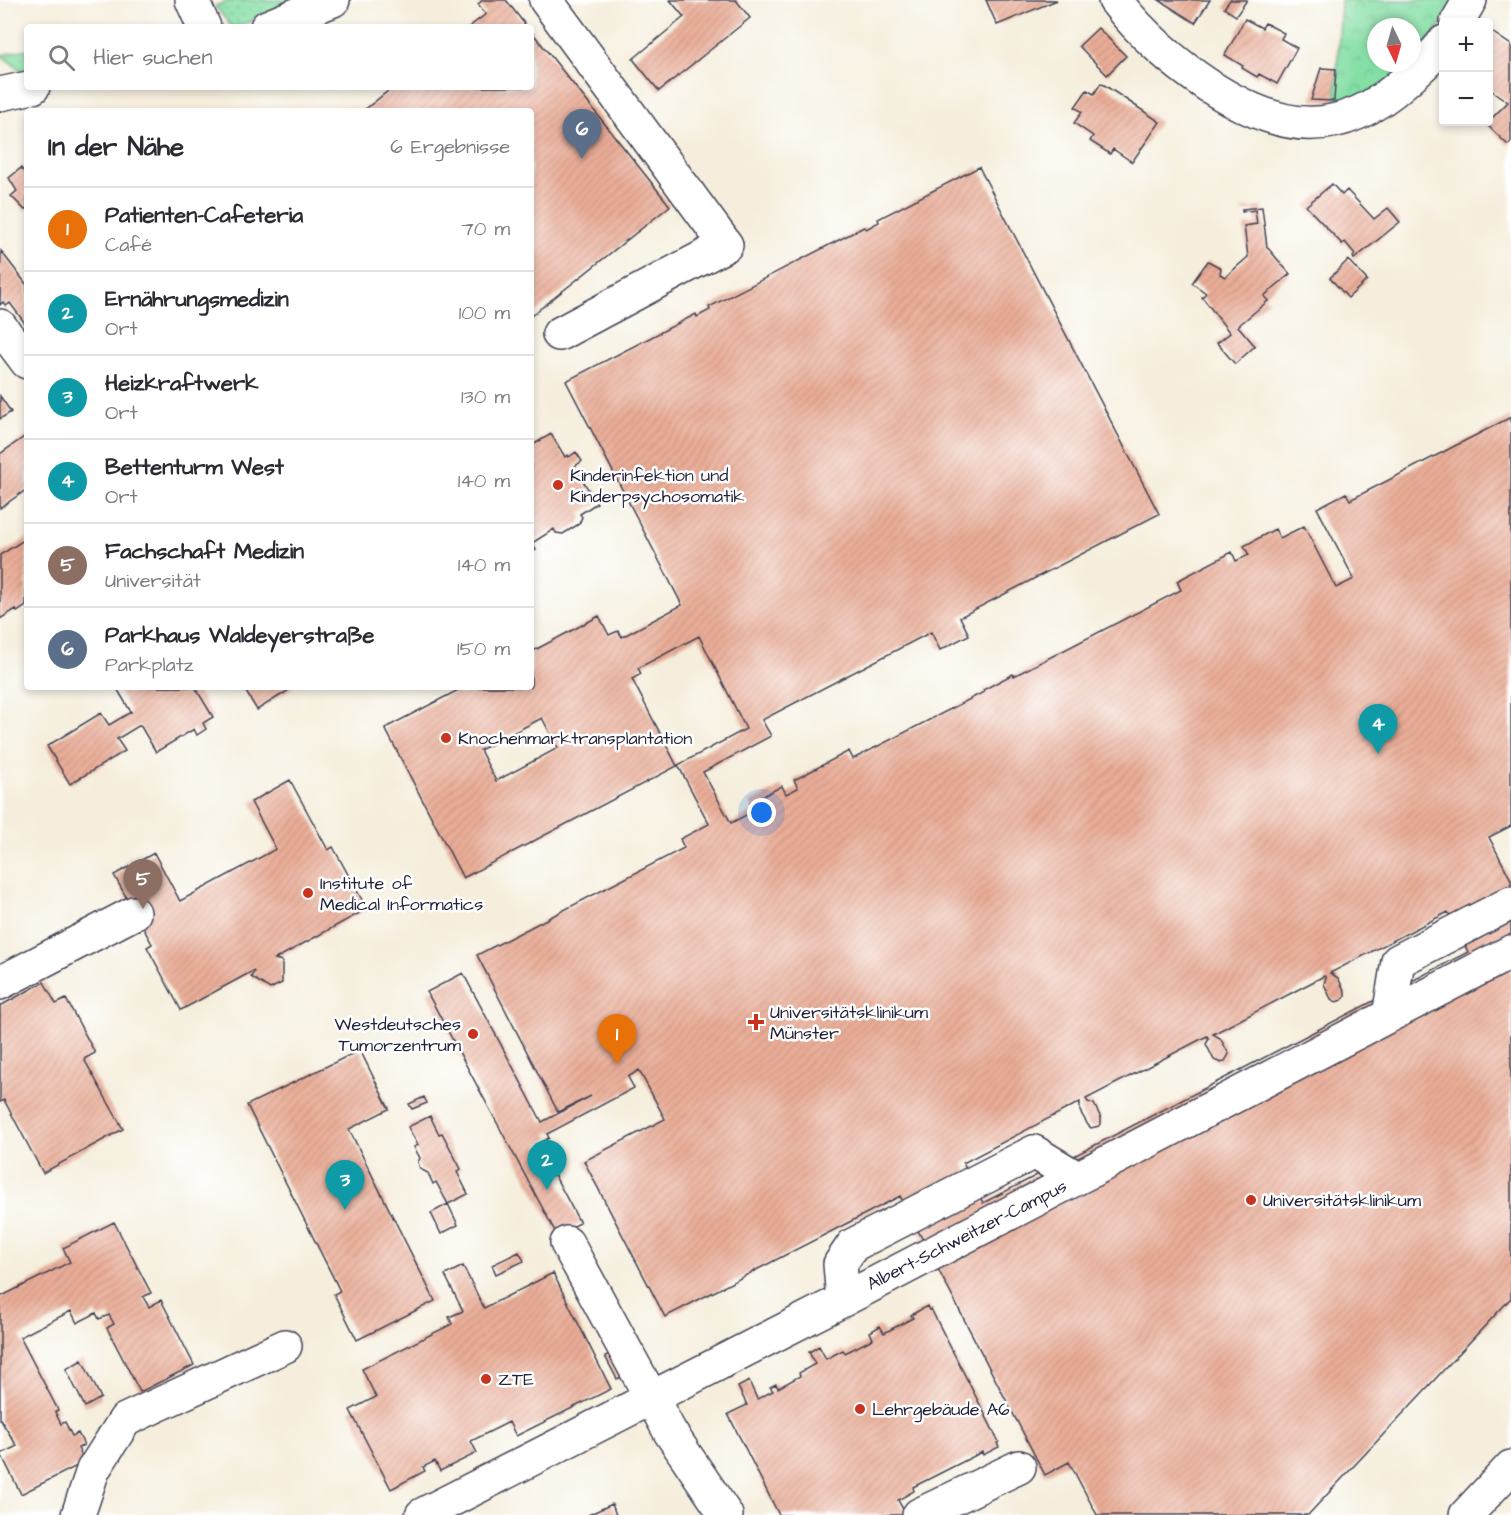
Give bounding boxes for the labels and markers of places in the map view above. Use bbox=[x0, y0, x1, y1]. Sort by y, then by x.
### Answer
pin: 6 bbox=[562, 110, 602, 159]
place label: Kinderinfektion und Kinderpsychosomatik bbox=[570, 463, 744, 510]
marker: Kinderinfektion und Kinderpsychosomatik bbox=[551, 478, 565, 492]
pin: 4 bbox=[1358, 704, 1398, 754]
place label: Knochenmarktransplantation bbox=[458, 726, 692, 751]
marker: Knochenmarktransplantation bbox=[439, 731, 453, 745]
pin: 5 bbox=[124, 860, 162, 909]
place label: Institute of Medical Informatics bbox=[320, 871, 483, 917]
marker: Institute of Medical Informatics bbox=[301, 886, 315, 900]
place label: Universitätsklinikum Münster bbox=[770, 1000, 928, 1046]
place label: Westdeutsches Tumorzentrum bbox=[335, 1012, 461, 1058]
marker: Universitätsklinikum Münster bbox=[747, 1013, 765, 1031]
pin: 1 bbox=[598, 1014, 636, 1064]
marker: Westdeutsches Tumorzentrum bbox=[466, 1027, 480, 1041]
pin: 2 bbox=[528, 1140, 566, 1190]
pin: 3 bbox=[326, 1160, 364, 1210]
place label: Universitätsklinikum bbox=[1263, 1188, 1421, 1213]
marker: Universitätsklinikum bbox=[1244, 1193, 1258, 1207]
place label: ZTE bbox=[498, 1367, 534, 1392]
marker: ZTE bbox=[479, 1372, 493, 1386]
place label: Lehrgebäude A6 bbox=[872, 1397, 1009, 1423]
marker: Lehrgebäude A6 bbox=[853, 1402, 867, 1416]

